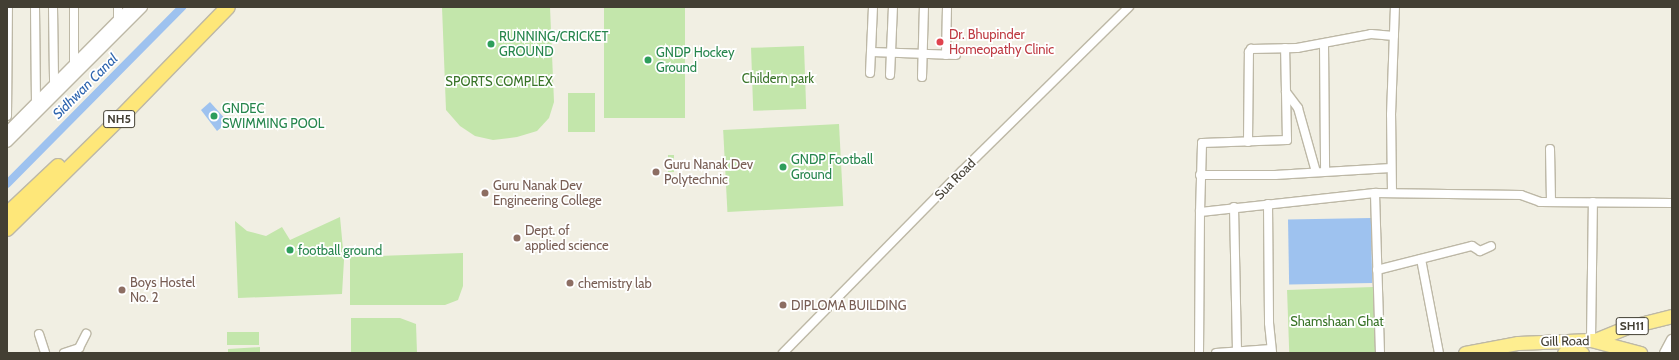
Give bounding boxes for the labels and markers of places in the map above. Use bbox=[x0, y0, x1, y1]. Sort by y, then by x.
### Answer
place label: Dr. Bhupinder Homeopathy Clinic bbox=[949, 27, 1054, 58]
place label: RUNNING/CRICKET GROUND bbox=[499, 29, 608, 60]
marker: Dr. Bhupinder Homeopathy Clinic bbox=[934, 36, 946, 48]
marker: RUNNING/CRICKET GROUND bbox=[486, 39, 496, 49]
place label: GNDP Hockey Ground bbox=[656, 45, 734, 76]
marker: GNDP Hockey Ground bbox=[643, 55, 653, 65]
place label: GNDEC SWIMMING POOL bbox=[222, 101, 324, 132]
marker: GNDEC SWIMMING POOL bbox=[209, 111, 219, 121]
place label: GNDP Football Ground bbox=[791, 152, 873, 183]
place label: Guru Nanak Dev Polytechnic bbox=[664, 157, 753, 188]
marker: GNDP Football Ground bbox=[778, 162, 788, 172]
marker: Guru Nanak Dev Polytechnic bbox=[651, 167, 661, 177]
place label: Guru Nanak Dev Engineering College bbox=[493, 178, 602, 209]
marker: Guru Nanak Dev Engineering College bbox=[480, 188, 490, 198]
place label: Dept. of applied science bbox=[525, 223, 609, 254]
marker: Dept. of applied science bbox=[512, 233, 522, 243]
place label: football ground bbox=[298, 242, 382, 258]
marker: football ground bbox=[285, 245, 295, 255]
place label: Boys Hostel No. 2 bbox=[130, 275, 195, 306]
place label: chemistry lab bbox=[578, 275, 652, 291]
marker: chemistry lab bbox=[565, 278, 575, 288]
marker: Boys Hostel No. 2 bbox=[117, 285, 127, 295]
place label: DIPLOMA BUILDING bbox=[791, 297, 906, 313]
marker: DIPLOMA BUILDING bbox=[778, 300, 788, 310]

